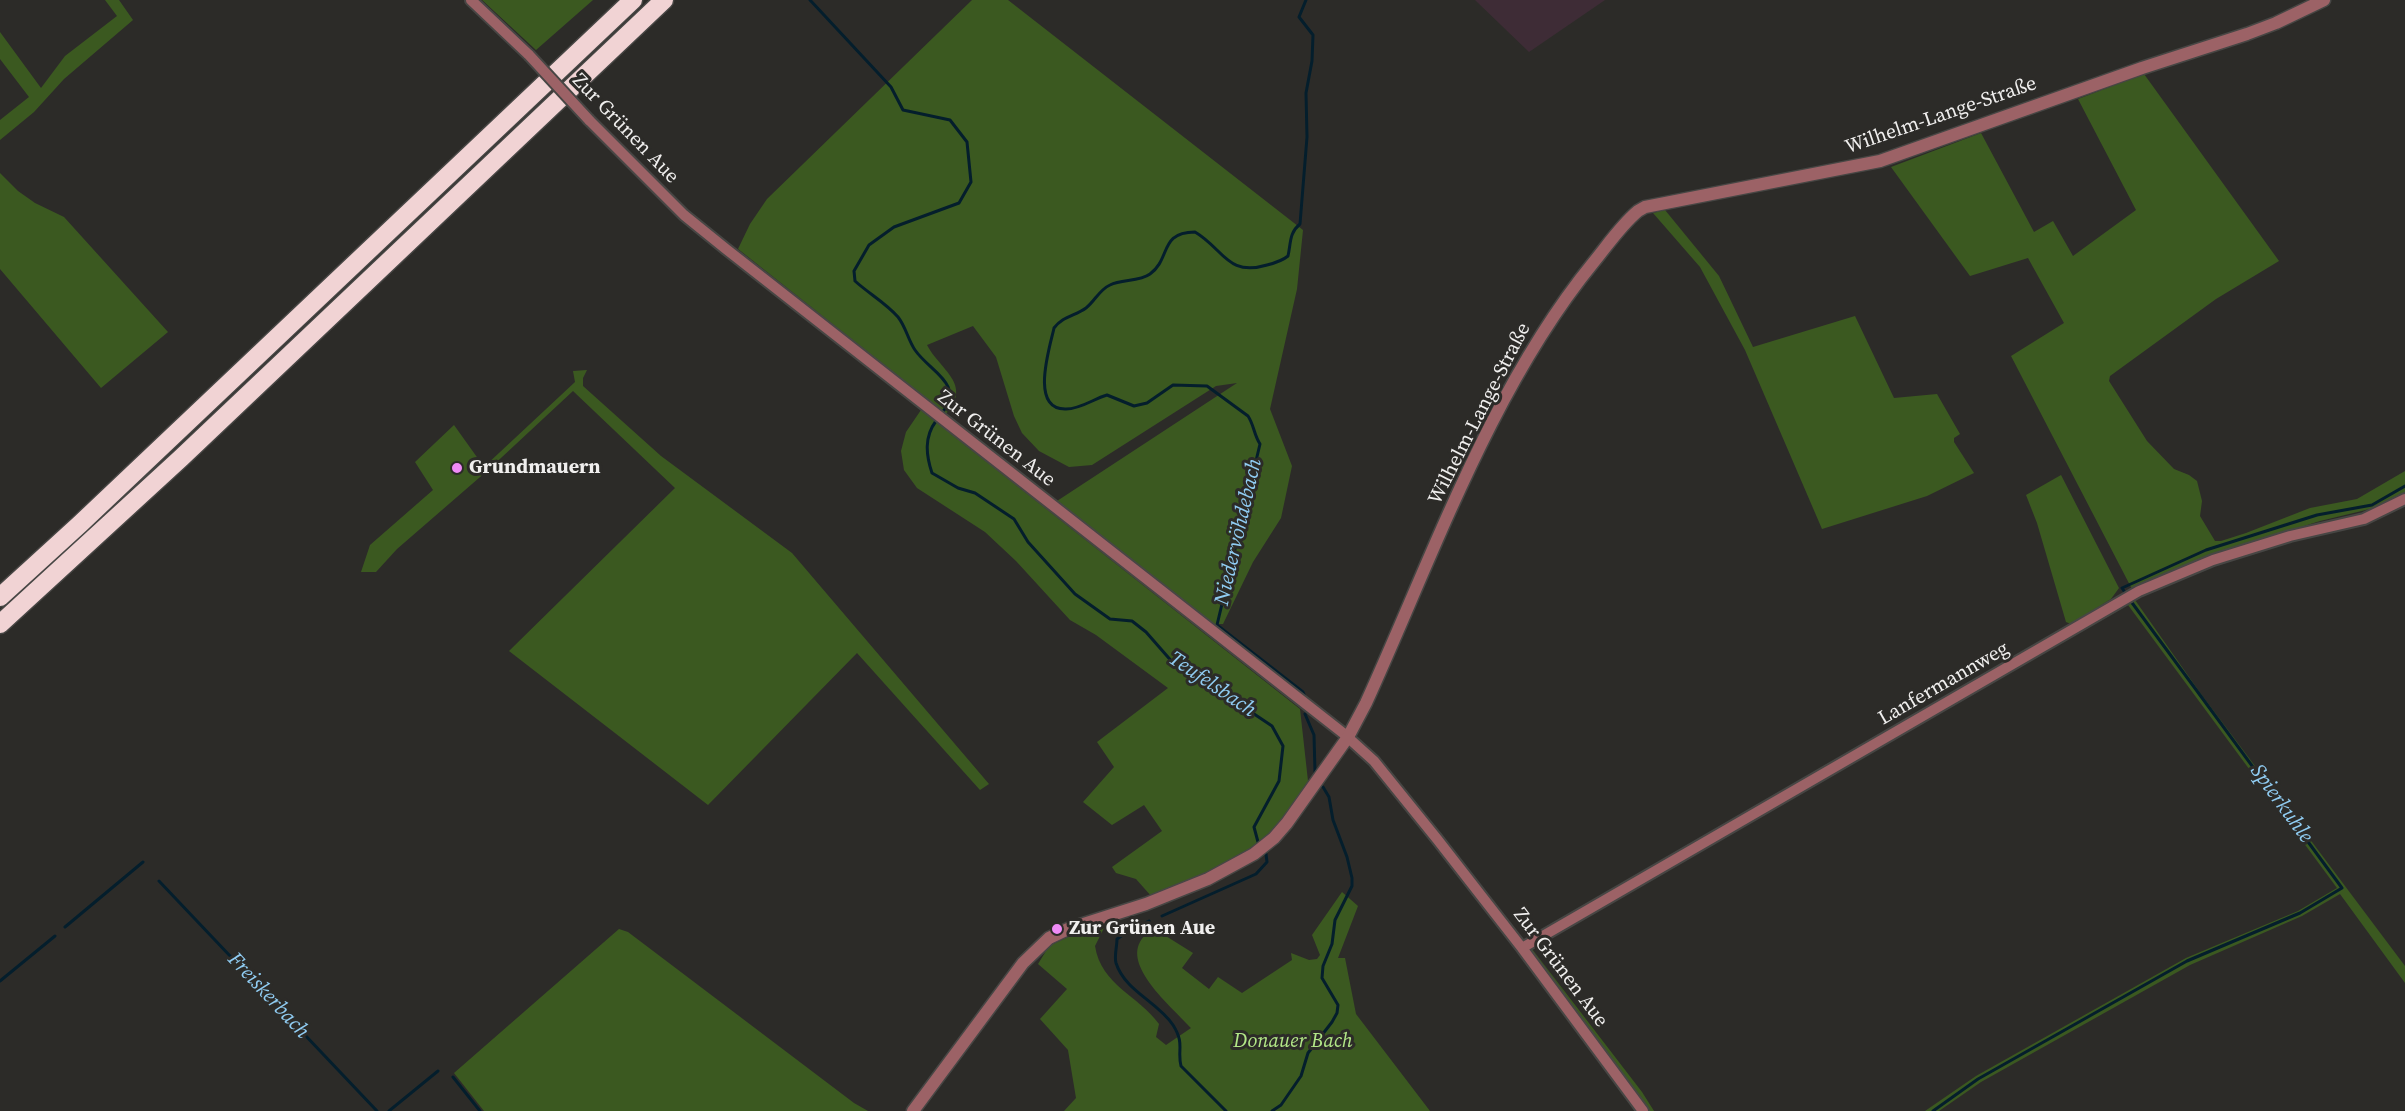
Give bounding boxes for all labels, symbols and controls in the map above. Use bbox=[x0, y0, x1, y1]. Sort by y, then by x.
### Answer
street label: Zur Grünen Aue bbox=[567, 69, 683, 189]
street label: Wilhelm-Lange-Straße bbox=[1842, 72, 2040, 160]
street label: Wilhelm-Lange-Straße bbox=[1424, 319, 1536, 509]
street label: Zur Grünen Aue bbox=[932, 386, 1060, 492]
place label: Grundmauern bbox=[469, 456, 601, 480]
water label: Niedervöhdebach bbox=[1210, 456, 1268, 608]
marker: Grundmauern bbox=[450, 461, 464, 475]
street label: Lanfermannweg bbox=[1874, 637, 2014, 731]
water label: Teufelsbach bbox=[1163, 647, 1261, 723]
water label: Spierkuhle bbox=[2244, 760, 2318, 848]
street label: Zur Grünen Aue bbox=[1507, 904, 1613, 1032]
place label: Zur Grünen Aue bbox=[1069, 917, 1215, 941]
marker: Zur Grünen Aue bbox=[1050, 922, 1064, 936]
water label: Freiskerbach bbox=[222, 948, 314, 1044]
park label: Donauer Bach bbox=[1233, 1030, 1353, 1054]

